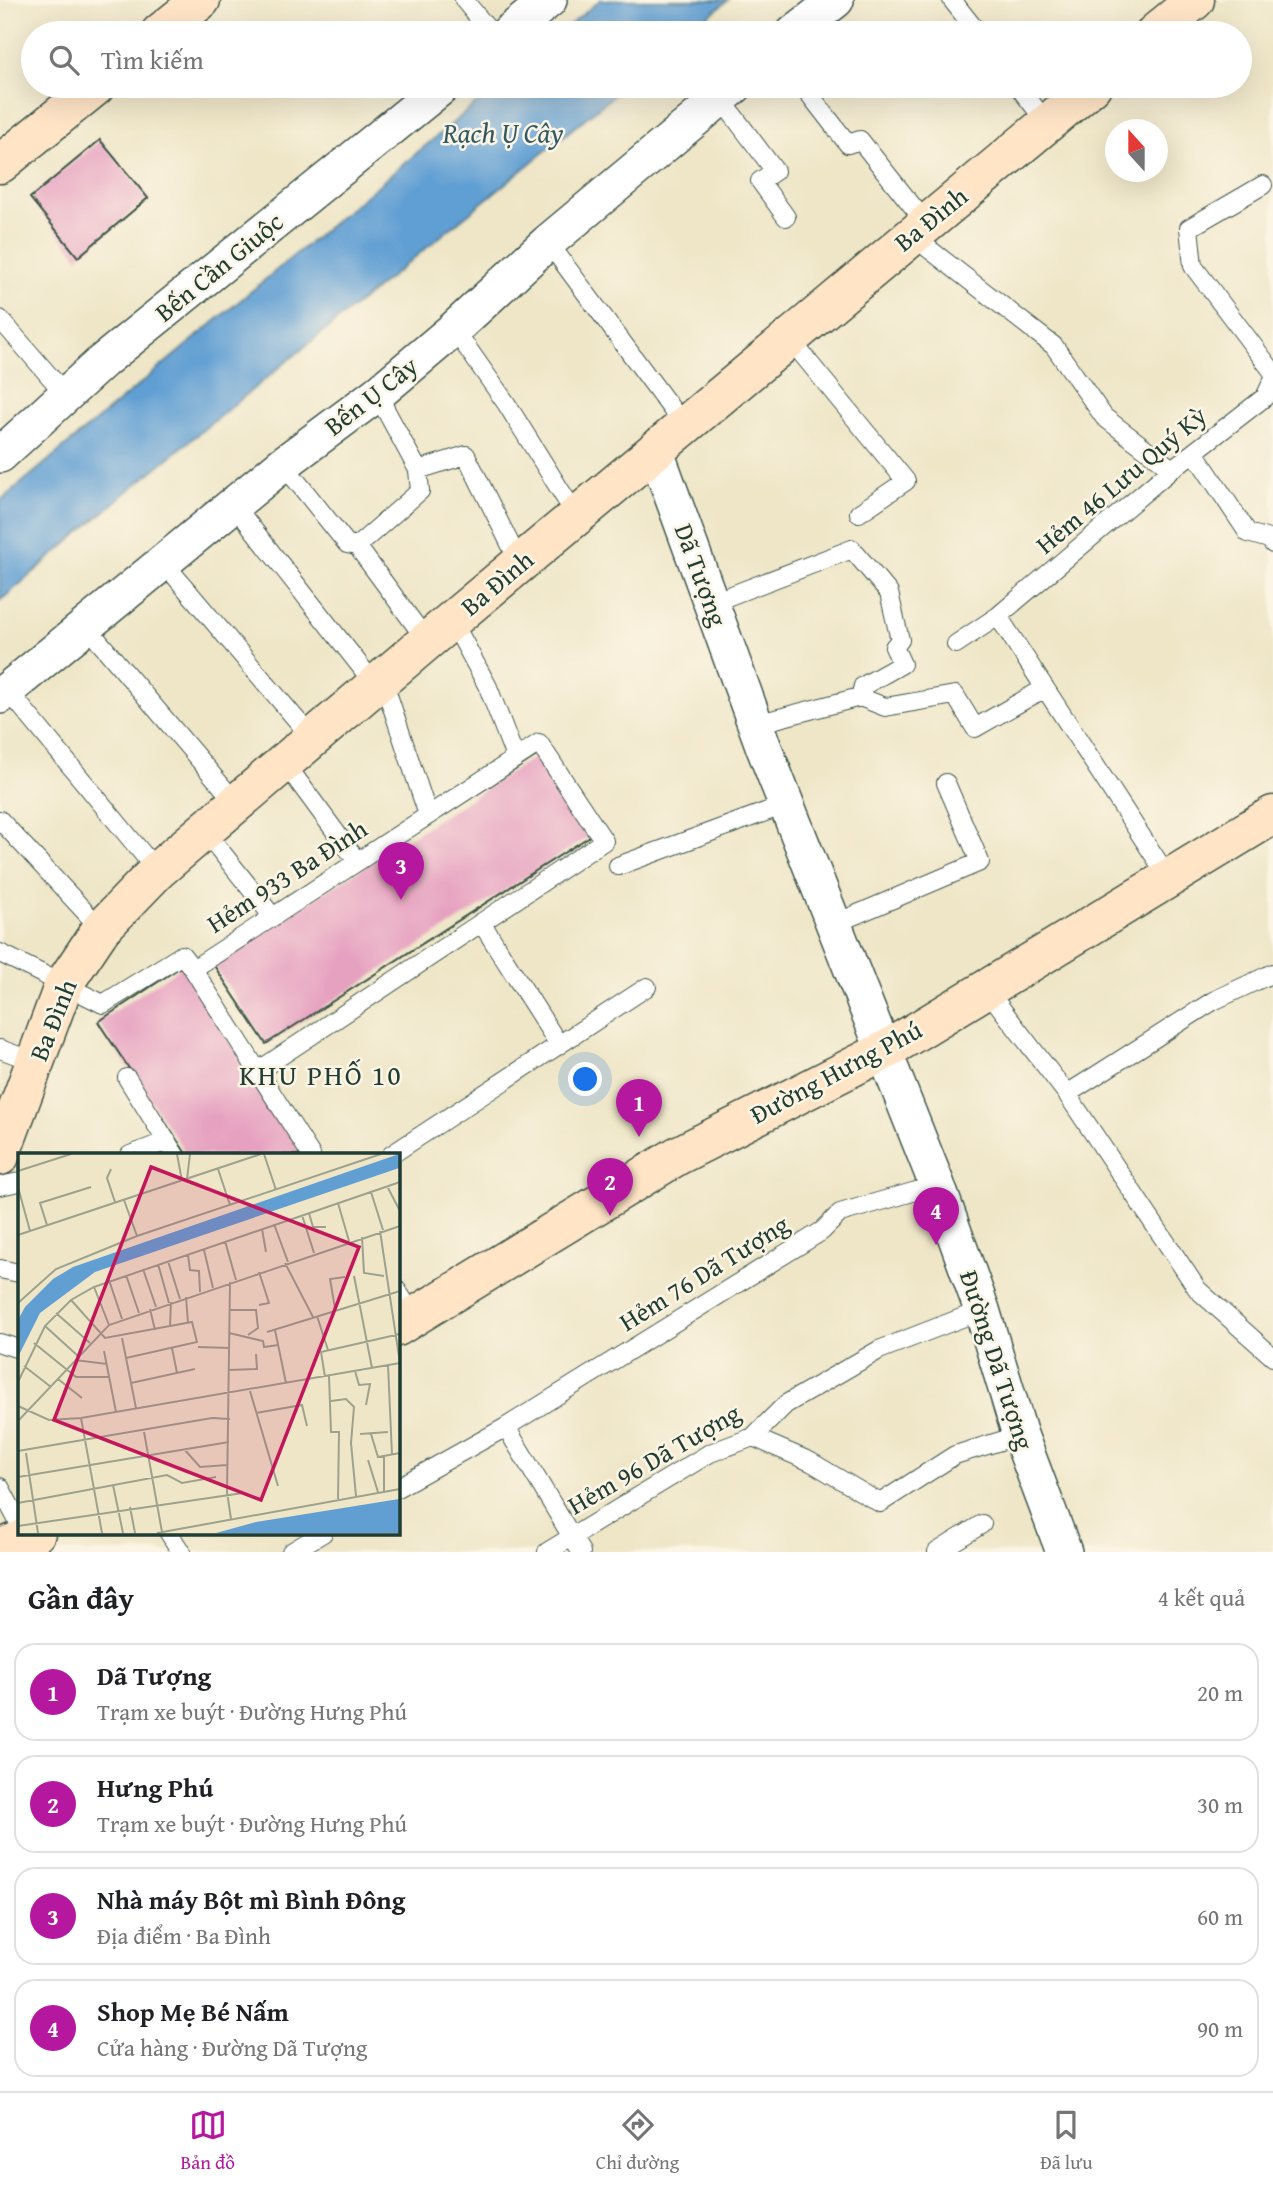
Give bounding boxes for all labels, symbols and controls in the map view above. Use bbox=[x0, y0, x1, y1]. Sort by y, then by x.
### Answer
search box bbox=[21, 21, 1252, 98]
text: Tìm kiếm bbox=[101, 40, 204, 79]
icon: search bbox=[45, 41, 83, 79]
water label: Rạch Ụ Cây bbox=[442, 112, 563, 153]
north arrow bbox=[1105, 119, 1168, 182]
street label: Ba Đình bbox=[885, 176, 976, 261]
street label: Bến Cần Giuộc bbox=[146, 203, 291, 331]
street label: Bến Ụ Cây bbox=[316, 347, 426, 445]
street label: Hẻm 46 Lưu Quý Kỳ bbox=[1027, 396, 1215, 563]
street label: Dã Tượng bbox=[665, 518, 738, 632]
street label: Ba Đình bbox=[452, 540, 542, 625]
street label: Hẻm 933 Ba Đình bbox=[199, 809, 375, 942]
pin: 3 bbox=[378, 842, 424, 900]
street label: Ba Đình bbox=[19, 973, 87, 1067]
street label: Đường Hưng Phú bbox=[743, 1010, 929, 1133]
district label: KHU PHỐ 10 bbox=[239, 1054, 403, 1095]
your location bbox=[568, 1062, 602, 1096]
pin: 1 bbox=[616, 1079, 662, 1137]
inset map bbox=[18, 1153, 399, 1534]
pin: 2 bbox=[587, 1158, 633, 1216]
pin: 4 bbox=[913, 1187, 959, 1245]
street label: Hẻm 76 Dã Tượng bbox=[611, 1205, 796, 1341]
street label: Đường Dã Tượng bbox=[950, 1265, 1045, 1455]
street label: Hẻm 96 Dã Tượng bbox=[560, 1393, 748, 1524]
text: Gần đây bbox=[28, 1576, 134, 1620]
text: 4 kết quả bbox=[1158, 1581, 1245, 1614]
text: Dã Tượng bbox=[97, 1656, 211, 1695]
text: 1 bbox=[47, 1676, 59, 1709]
text: 20 m bbox=[1197, 1676, 1243, 1709]
text: Trạm xe buýt · Đường Hưng Phú bbox=[97, 1695, 407, 1728]
text: Hưng Phú bbox=[97, 1768, 213, 1807]
text: 2 bbox=[47, 1788, 59, 1821]
text: 30 m bbox=[1197, 1788, 1243, 1821]
text: Trạm xe buýt · Đường Hưng Phú bbox=[97, 1807, 407, 1840]
text: Nhà máy Bột mì Bình Đông bbox=[97, 1880, 405, 1919]
text: 3 bbox=[47, 1900, 59, 1933]
text: 60 m bbox=[1197, 1900, 1243, 1933]
text: Địa điểm · Ba Đình bbox=[97, 1919, 271, 1952]
text: Shop Mẹ Bé Nấm bbox=[97, 1992, 289, 2031]
text: 4 bbox=[47, 2012, 59, 2045]
text: 90 m bbox=[1197, 2012, 1243, 2045]
text: Cửa hàng · Đường Dã Tượng bbox=[97, 2031, 367, 2064]
tab: Bản đồ bbox=[180, 2106, 235, 2176]
tab: Chỉ đường bbox=[596, 2106, 679, 2176]
tab: Đã lưu bbox=[1040, 2106, 1093, 2176]

